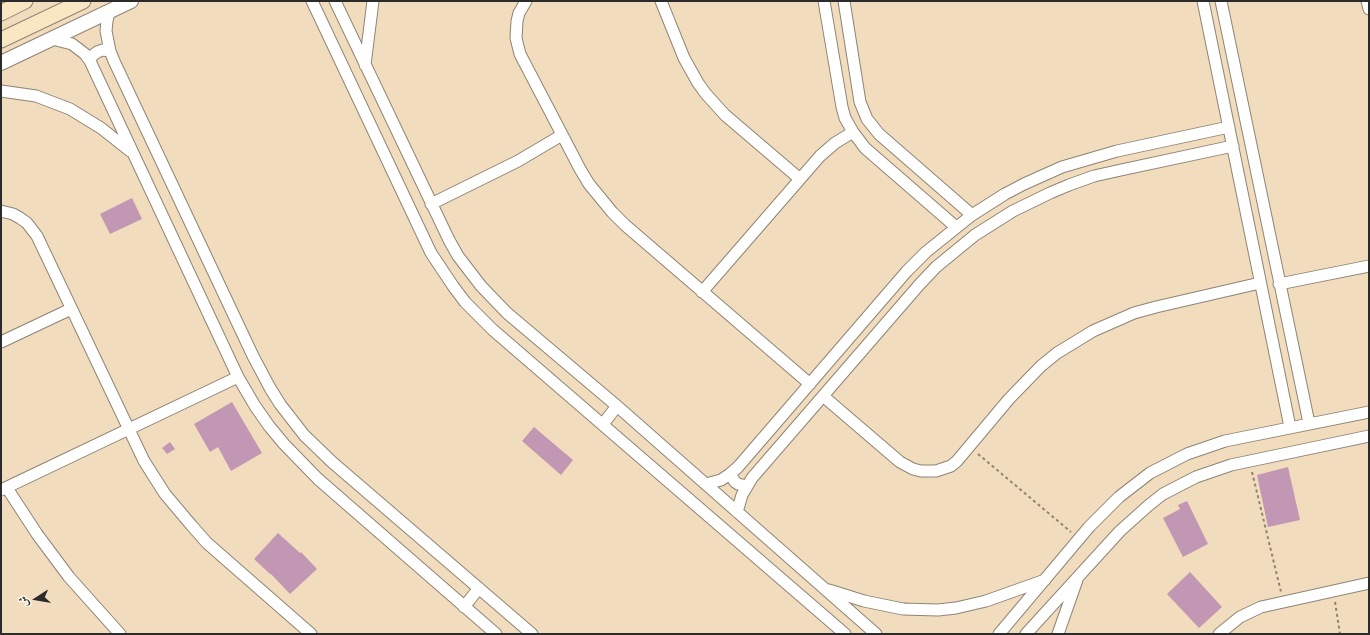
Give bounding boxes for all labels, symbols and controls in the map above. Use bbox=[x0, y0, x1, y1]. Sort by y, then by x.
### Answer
north arrow bbox=[16, 579, 56, 619]
text: ش bbox=[16, 595, 31, 608]

